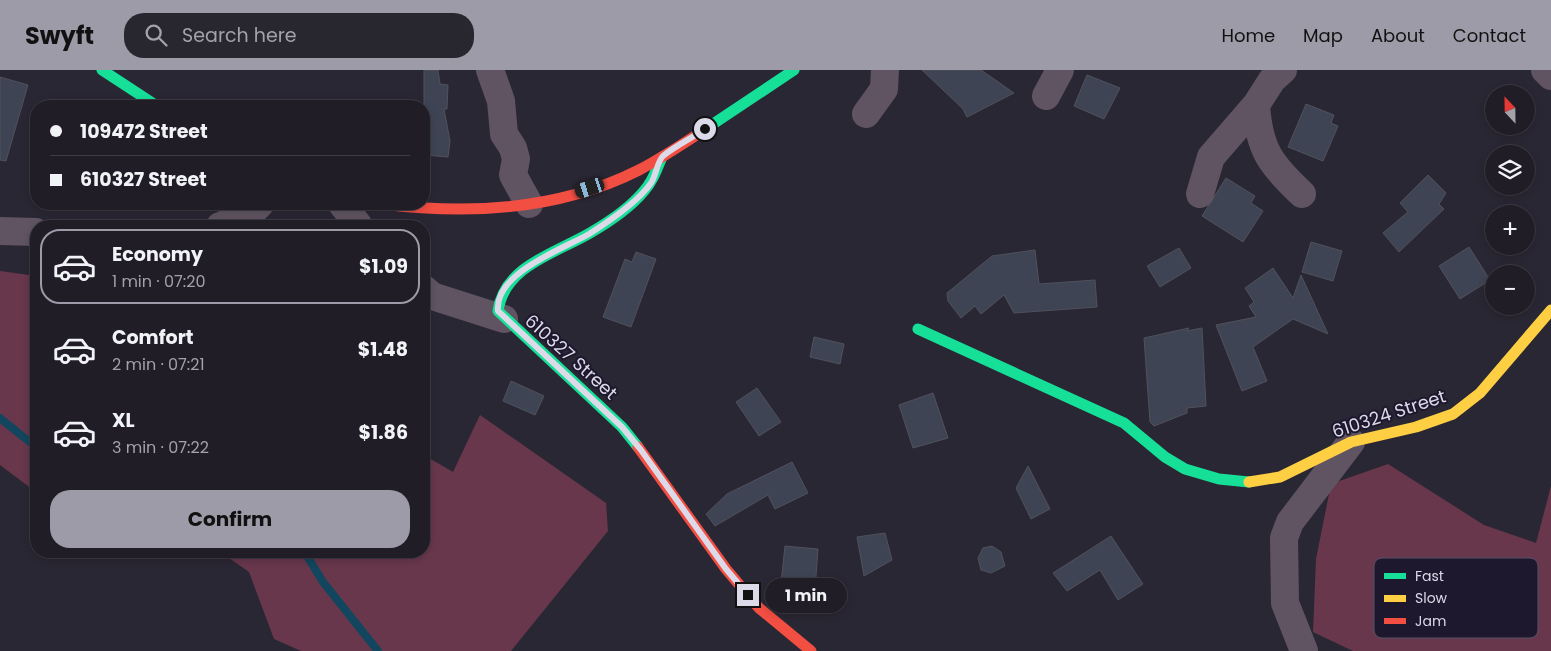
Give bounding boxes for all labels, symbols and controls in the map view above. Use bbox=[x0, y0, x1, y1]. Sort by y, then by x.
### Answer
search box bbox=[124, 13, 474, 58]
text: Swyft bbox=[25, 19, 94, 52]
icon: search bbox=[142, 21, 170, 49]
text: Search here bbox=[182, 22, 297, 49]
text: Home bbox=[1221, 23, 1275, 48]
text: Map bbox=[1303, 23, 1343, 48]
text: About bbox=[1371, 23, 1425, 48]
text: Contact bbox=[1453, 23, 1526, 48]
north arrow bbox=[1485, 85, 1535, 135]
map controls bbox=[1485, 85, 1535, 315]
text: 109472 Street bbox=[80, 118, 208, 145]
route start bbox=[694, 118, 716, 140]
button: layers bbox=[1485, 145, 1535, 195]
text: 610327 Street bbox=[80, 166, 207, 193]
car bbox=[573, 176, 606, 200]
button: + bbox=[1485, 205, 1535, 255]
text: Economy bbox=[112, 241, 203, 268]
icon: car bbox=[52, 244, 97, 289]
text: $1.09 bbox=[359, 253, 408, 280]
button: − bbox=[1485, 265, 1535, 315]
text: 1 min · 07:20 bbox=[112, 270, 205, 293]
street label: 610327 Street bbox=[520, 308, 623, 405]
text: Comfort bbox=[112, 324, 194, 351]
icon: car bbox=[52, 327, 97, 372]
text: $1.48 bbox=[358, 336, 408, 363]
text: 2 min · 07:21 bbox=[112, 353, 205, 376]
street label: 610324 Street bbox=[1329, 383, 1449, 444]
text: XL bbox=[112, 407, 135, 434]
icon: car bbox=[52, 410, 97, 455]
text: $1.86 bbox=[359, 419, 408, 446]
text: 3 min · 07:22 bbox=[112, 436, 209, 459]
button: Confirm bbox=[50, 490, 410, 548]
legend bbox=[1374, 558, 1538, 638]
text: Fast bbox=[1415, 566, 1444, 586]
callout: 1 min bbox=[766, 578, 848, 612]
route end bbox=[737, 584, 759, 606]
text: 1 min bbox=[785, 584, 827, 607]
text: Slow bbox=[1415, 588, 1448, 608]
text: Jam bbox=[1415, 611, 1446, 631]

